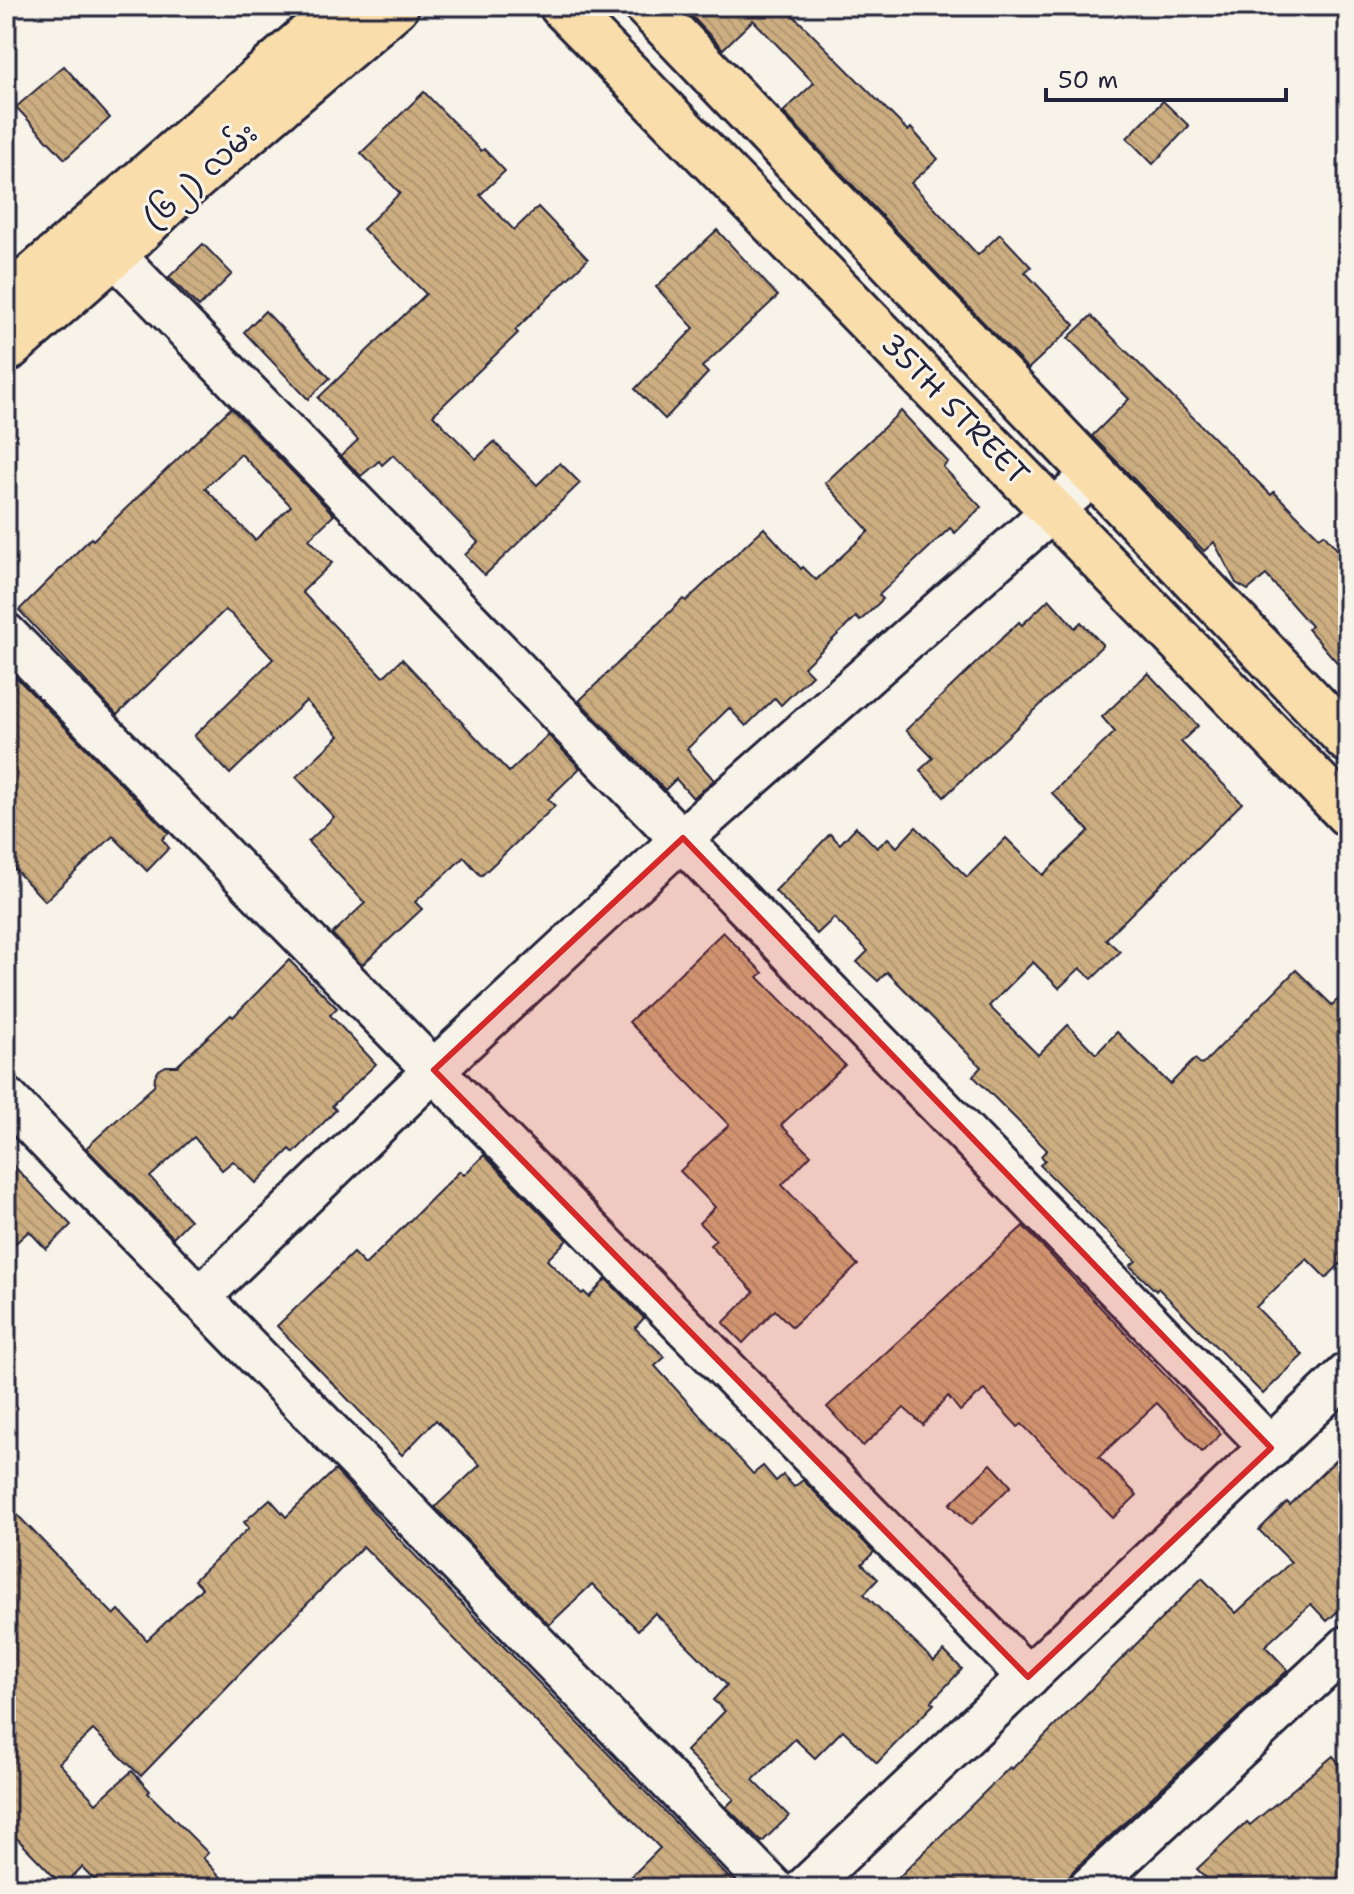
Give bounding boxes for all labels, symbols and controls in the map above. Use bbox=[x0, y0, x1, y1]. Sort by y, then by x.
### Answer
scale bar bbox=[1046, 52, 1286, 102]
text: 50 m bbox=[1058, 64, 1118, 96]
street label: (၆၂) လမ်း bbox=[133, 112, 269, 242]
street label: 35TH STREET bbox=[872, 324, 1039, 494]

